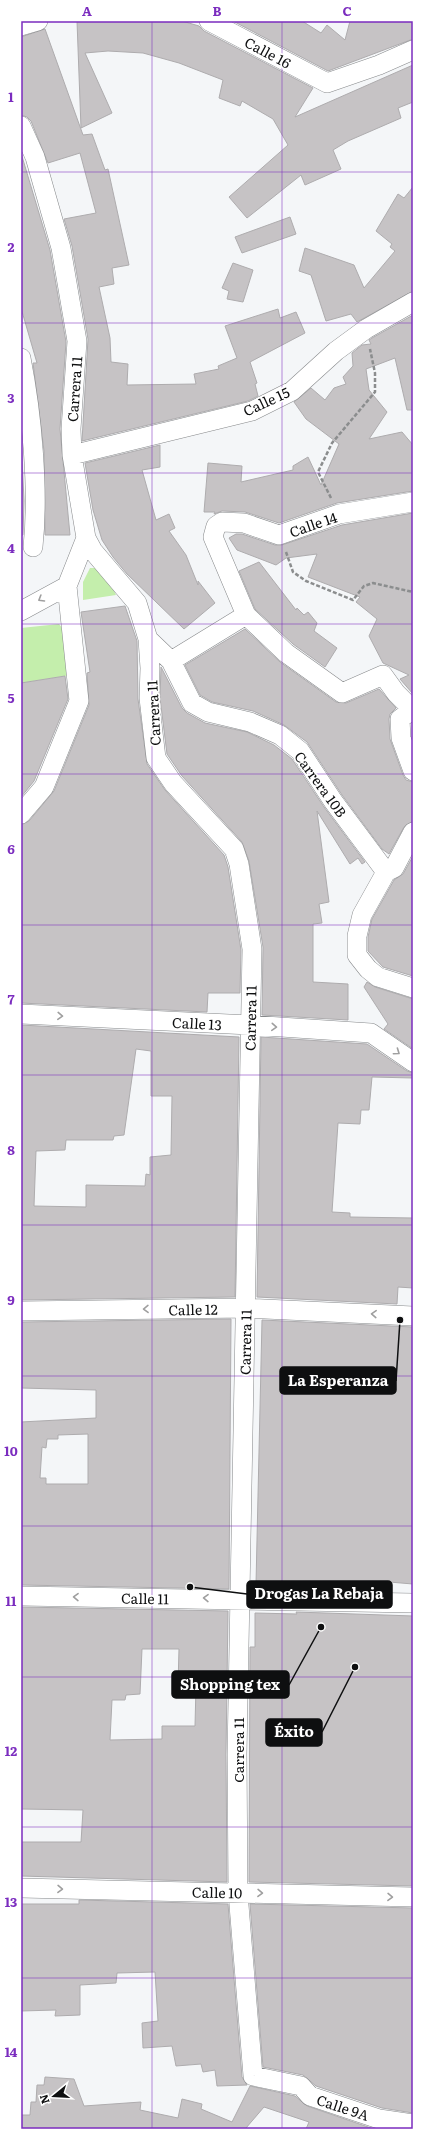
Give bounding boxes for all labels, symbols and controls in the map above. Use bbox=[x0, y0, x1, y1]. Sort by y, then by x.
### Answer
text: A bbox=[82, 1, 92, 20]
text: B bbox=[213, 1, 222, 20]
text: C bbox=[342, 1, 352, 20]
street label: Calle 16 bbox=[241, 31, 295, 73]
text: 1 bbox=[8, 87, 14, 106]
text: 2 bbox=[8, 237, 15, 256]
street label: Carrera 11 bbox=[62, 355, 86, 422]
street label: Calle 15 bbox=[239, 382, 293, 420]
text: 3 bbox=[7, 388, 15, 407]
street label: Calle 14 bbox=[286, 506, 340, 541]
text: 4 bbox=[7, 538, 15, 557]
one-way arrow bbox=[38, 594, 45, 602]
street label: Carrera 11 bbox=[141, 679, 165, 746]
text: 5 bbox=[7, 688, 15, 707]
street label: Carrera 10B bbox=[290, 747, 352, 821]
text: 6 bbox=[7, 839, 15, 858]
street label: Carrera 11 bbox=[239, 985, 261, 1051]
text: 7 bbox=[7, 989, 15, 1008]
one-way arrow bbox=[57, 1011, 63, 1020]
street label: Calle 13 bbox=[172, 1012, 222, 1034]
one-way arrow bbox=[271, 1022, 277, 1031]
one-way arrow bbox=[393, 1048, 400, 1055]
text: 8 bbox=[7, 1140, 15, 1159]
text: 9 bbox=[7, 1290, 15, 1309]
street label: Calle 12 bbox=[168, 1299, 218, 1319]
one-way arrow bbox=[143, 1305, 149, 1314]
street label: Carrera 11 bbox=[234, 1309, 256, 1375]
one-way arrow bbox=[371, 1310, 377, 1318]
callout: La Esperanza bbox=[280, 1367, 396, 1394]
text: La Esperanza bbox=[288, 1368, 389, 1391]
text: 10 bbox=[4, 1441, 18, 1460]
callout: Drogas La Rebaja bbox=[247, 1581, 392, 1608]
text: Drogas La Rebaja bbox=[254, 1581, 384, 1604]
street label: Calle 11 bbox=[121, 1588, 169, 1608]
text: 11 bbox=[6, 1591, 17, 1610]
one-way arrow bbox=[73, 1593, 79, 1601]
one-way arrow bbox=[203, 1594, 209, 1602]
callout: Shopping tex bbox=[172, 1671, 289, 1698]
text: Shopping tex bbox=[180, 1672, 280, 1695]
street label: Carrera 11 bbox=[228, 1717, 248, 1783]
callout: Éxito bbox=[266, 1719, 322, 1746]
text: Éxito bbox=[274, 1719, 314, 1742]
text: 12 bbox=[5, 1741, 17, 1760]
street label: Calle 10 bbox=[192, 1882, 242, 1902]
one-way arrow bbox=[57, 1885, 63, 1893]
one-way arrow bbox=[257, 1889, 263, 1898]
text: 13 bbox=[5, 1892, 17, 1911]
one-way arrow bbox=[387, 1893, 393, 1901]
text: 14 bbox=[5, 2042, 18, 2061]
north arrow bbox=[34, 2076, 74, 2116]
street label: Calle 9A bbox=[314, 2089, 372, 2125]
text: N bbox=[35, 2093, 53, 2106]

